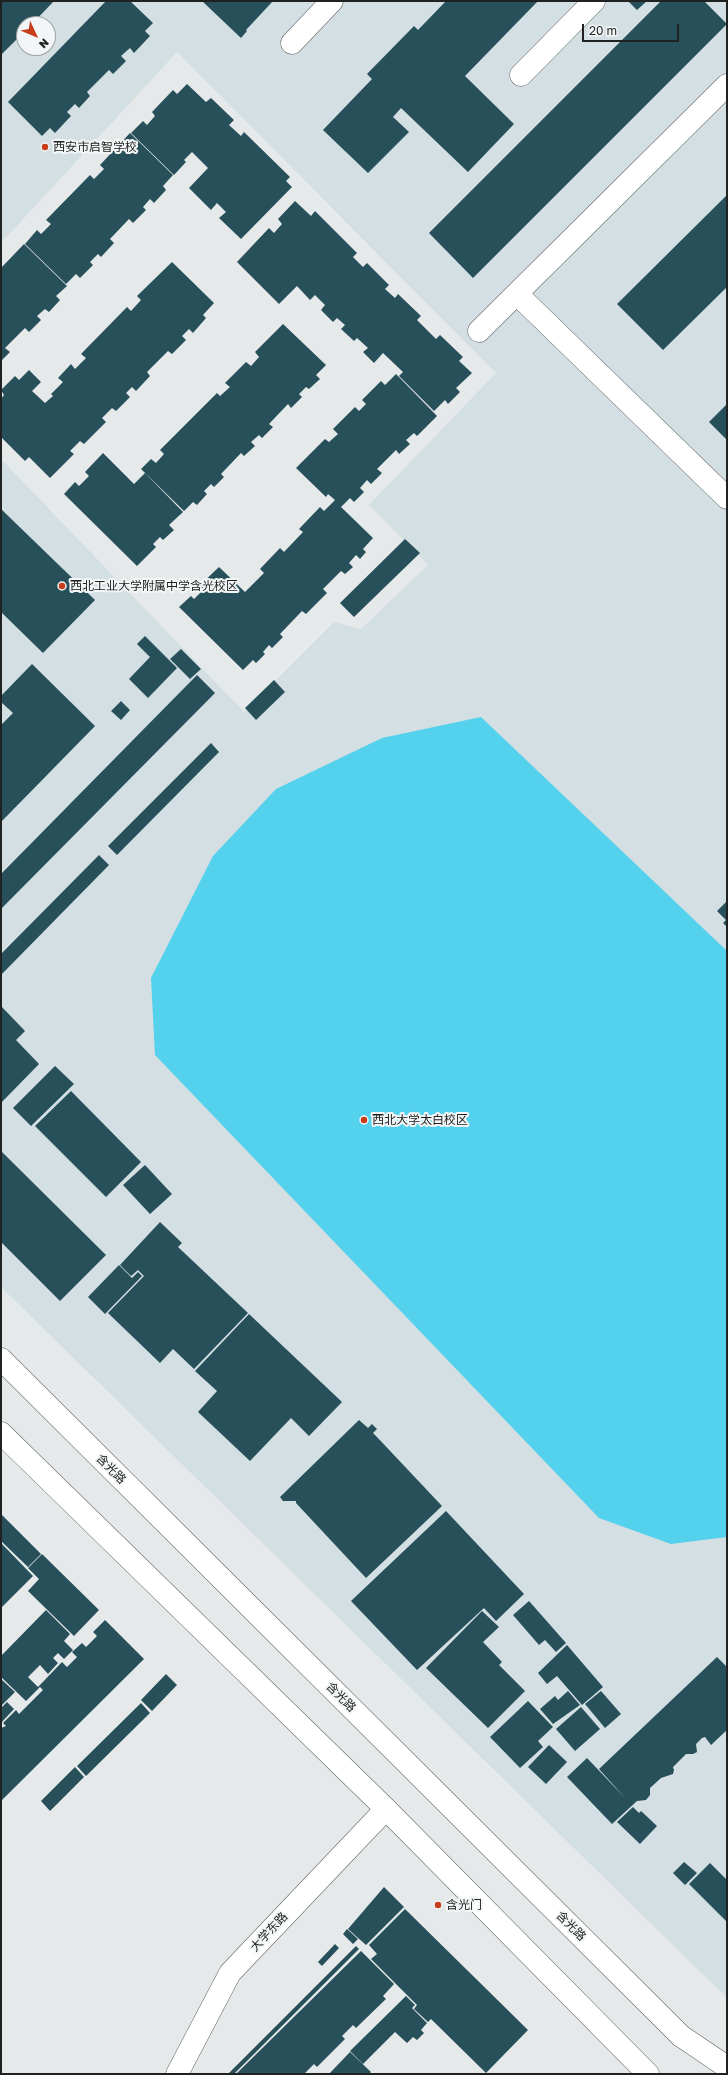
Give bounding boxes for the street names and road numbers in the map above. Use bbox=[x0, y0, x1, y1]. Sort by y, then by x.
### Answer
street label: 含光路 bbox=[93, 1451, 129, 1487]
street label: 含光路 bbox=[323, 1679, 359, 1715]
street label: 含光路 bbox=[553, 1908, 589, 1944]
street label: 大学东路 bbox=[247, 1910, 291, 1954]

